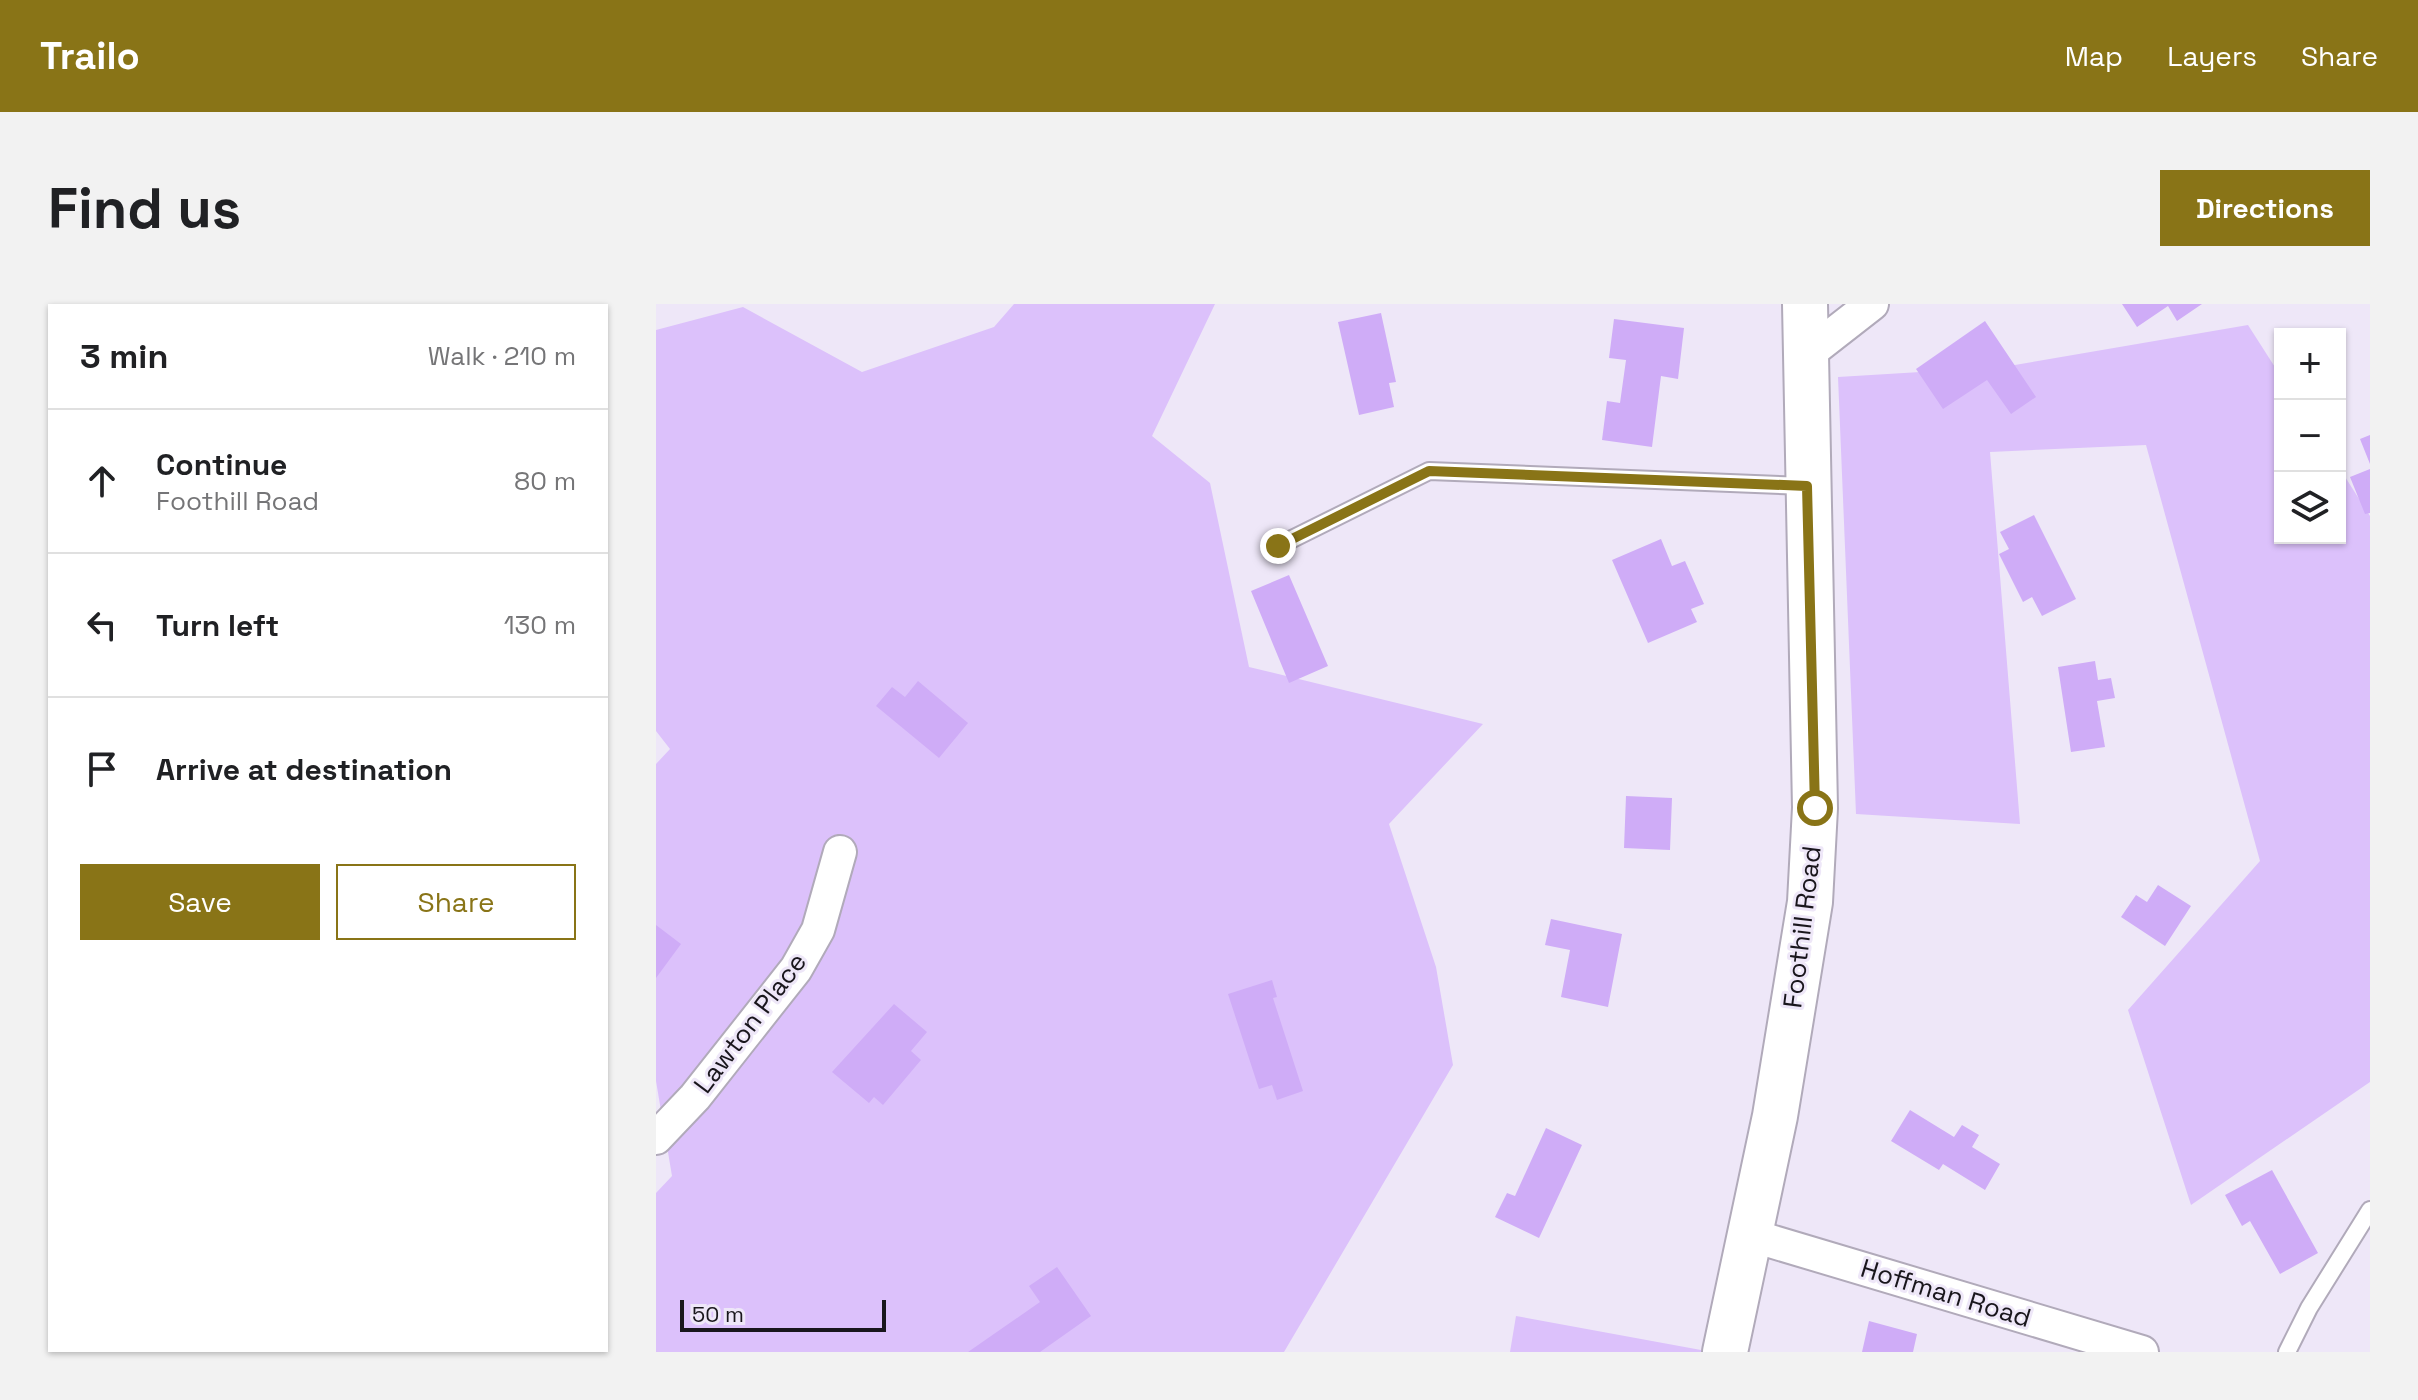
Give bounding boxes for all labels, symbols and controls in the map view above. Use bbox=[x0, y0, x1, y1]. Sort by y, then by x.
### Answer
text: Trailo bbox=[40, 32, 140, 80]
text: Map bbox=[2065, 38, 2123, 74]
text: Layers bbox=[2167, 38, 2257, 74]
text: Share bbox=[2301, 38, 2378, 74]
button: Directions bbox=[2160, 170, 2370, 246]
text: Find us bbox=[48, 173, 241, 244]
map controls bbox=[2274, 328, 2346, 544]
button: + bbox=[2274, 328, 2346, 400]
text: 3 min bbox=[80, 335, 168, 378]
text: Walk · 210 m bbox=[428, 339, 576, 373]
button: − bbox=[2274, 400, 2346, 472]
text: Continue bbox=[156, 445, 287, 484]
icon: ahead bbox=[80, 459, 124, 503]
text: 80 m bbox=[514, 464, 576, 498]
button: layers bbox=[2274, 472, 2346, 544]
text: Foothill Road bbox=[156, 484, 319, 518]
route end bbox=[1260, 528, 1296, 564]
icon: left bbox=[80, 603, 124, 647]
text: Turn left bbox=[156, 606, 279, 645]
text: 130 m bbox=[504, 608, 576, 642]
icon: arrive bbox=[80, 747, 124, 791]
text: Arrive at destination bbox=[156, 750, 452, 789]
route start bbox=[1797, 790, 1833, 826]
street label: Foothill Road bbox=[1775, 844, 1829, 1010]
button: Save bbox=[80, 864, 320, 940]
button: Share bbox=[336, 864, 576, 940]
street label: Lawton Place bbox=[686, 946, 814, 1100]
street label: Hoffman Road bbox=[1857, 1251, 2035, 1335]
scale bar bbox=[680, 1296, 886, 1332]
text: 50 m bbox=[692, 1300, 744, 1328]

